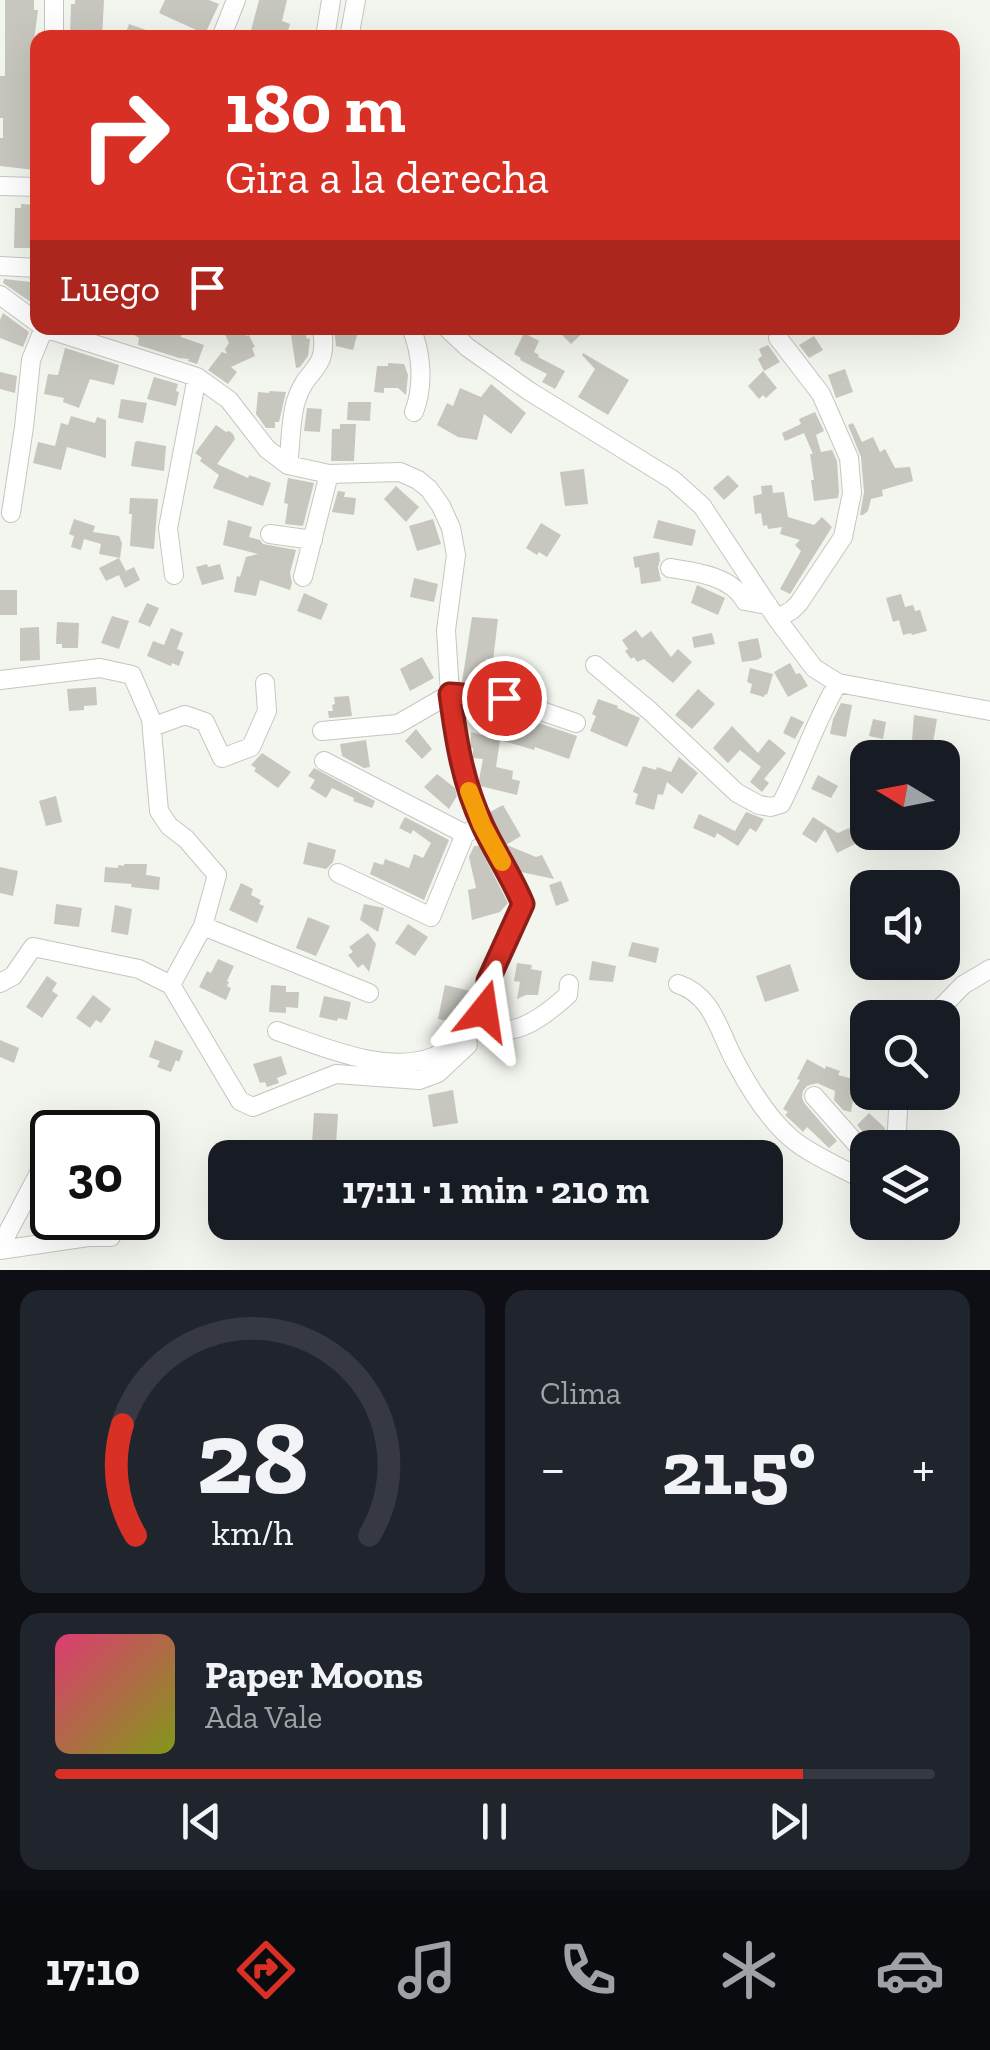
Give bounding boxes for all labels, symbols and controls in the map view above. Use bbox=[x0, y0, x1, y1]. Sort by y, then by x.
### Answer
text: 180 m bbox=[225, 66, 406, 150]
icon: right bbox=[60, 70, 190, 200]
text: Gira a la derecha bbox=[225, 151, 549, 205]
icon: arrive bbox=[180, 260, 235, 315]
text: Luego bbox=[60, 265, 160, 311]
pin bbox=[462, 656, 547, 741]
icon: arrive bbox=[477, 671, 532, 726]
north arrow bbox=[850, 740, 960, 850]
map controls bbox=[850, 740, 960, 1240]
button: sound bbox=[850, 870, 960, 980]
position arrow bbox=[432, 959, 536, 1063]
button: search bbox=[850, 1000, 960, 1110]
speed limit sign: 30 bbox=[30, 1110, 160, 1240]
button: layers bbox=[850, 1130, 960, 1240]
text: 17:11 · 1 min · 210 m bbox=[342, 1167, 649, 1213]
text: Clima bbox=[540, 1374, 621, 1412]
text: 28 bbox=[197, 1395, 308, 1520]
text: 21.5° bbox=[662, 1423, 816, 1513]
text: − bbox=[540, 1435, 566, 1501]
text: + bbox=[912, 1435, 935, 1501]
text: km/h bbox=[212, 1511, 293, 1554]
text: Paper Moons bbox=[205, 1652, 423, 1698]
text: Ada Vale bbox=[205, 1698, 322, 1736]
icon: previous bbox=[174, 1794, 229, 1849]
icon: pause bbox=[467, 1794, 522, 1849]
icon: next bbox=[761, 1794, 816, 1849]
icon: directions bbox=[231, 1935, 301, 2005]
icon: music bbox=[392, 1935, 462, 2005]
icon: phone bbox=[553, 1935, 623, 2005]
icon: climate bbox=[714, 1935, 784, 2005]
icon: car bbox=[875, 1935, 945, 2005]
text: 17:10 bbox=[45, 1943, 140, 1997]

